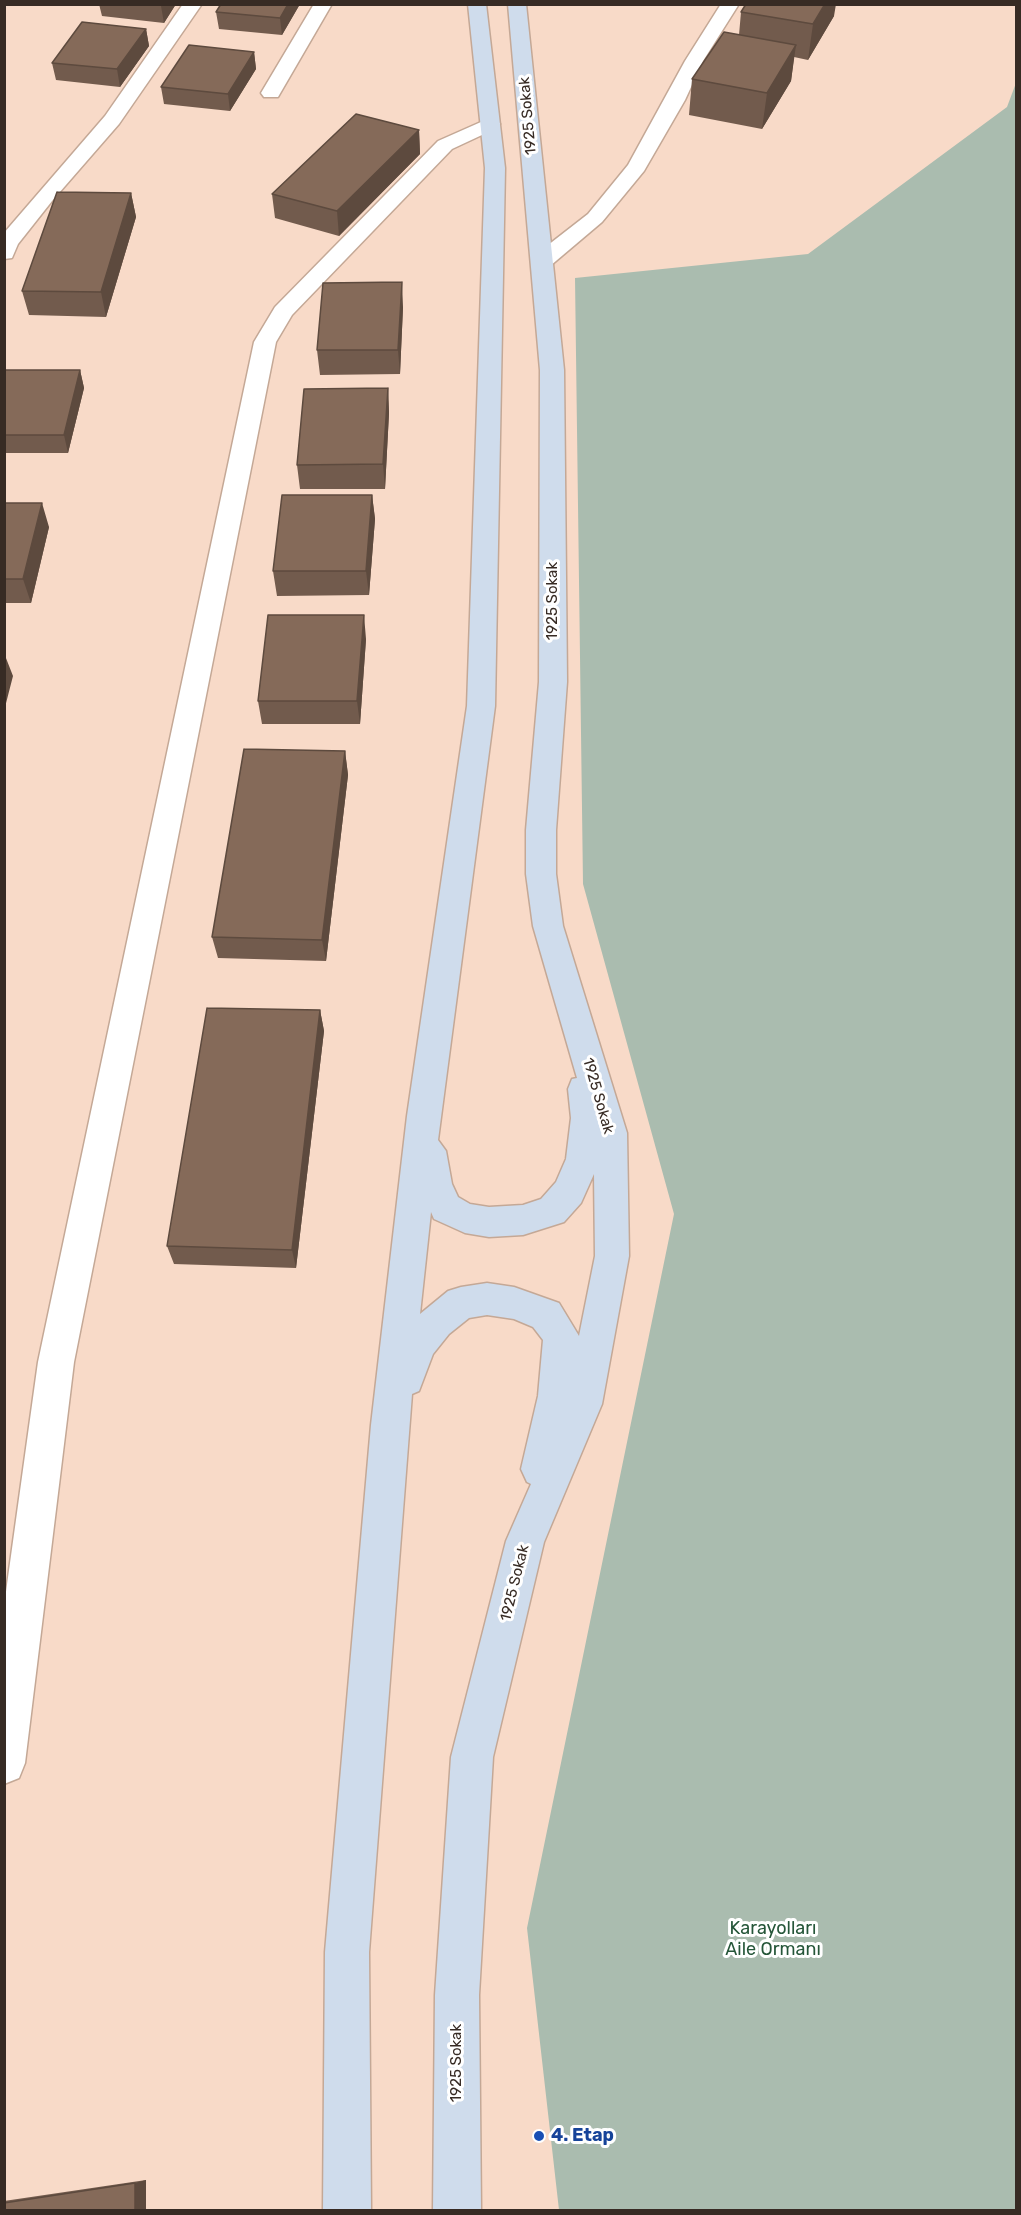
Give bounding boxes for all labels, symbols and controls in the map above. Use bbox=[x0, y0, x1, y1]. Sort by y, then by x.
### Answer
street label: 1925 Sokak bbox=[516, 76, 540, 156]
street label: 1925 Sokak bbox=[544, 562, 562, 640]
street label: 1925 Sokak bbox=[579, 1056, 617, 1136]
street label: 1925 Sokak bbox=[497, 1543, 533, 1623]
park label: Karayolları Aile Ormanı bbox=[725, 1918, 821, 1960]
street label: 1925 Sokak bbox=[448, 2024, 466, 2102]
place label: 4. Etap bbox=[551, 2125, 614, 2147]
marker: 4. Etap bbox=[532, 2129, 546, 2143]

